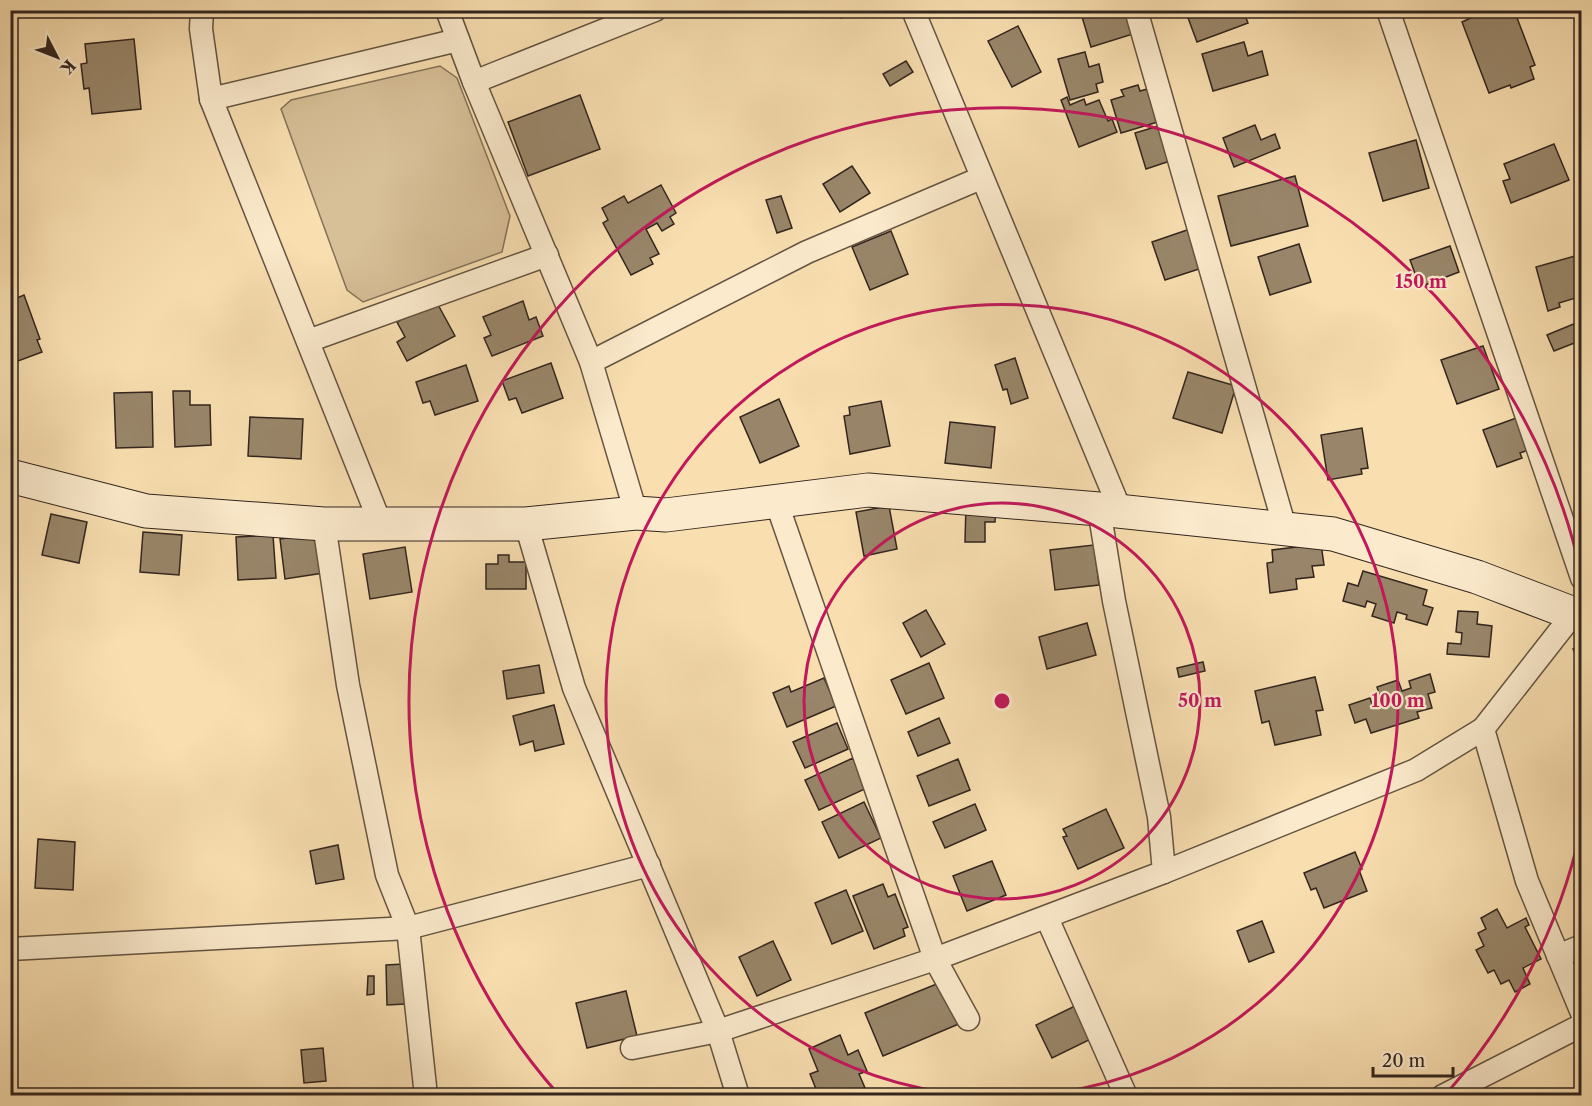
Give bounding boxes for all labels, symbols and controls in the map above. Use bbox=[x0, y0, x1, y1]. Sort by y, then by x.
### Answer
north arrow bbox=[27, 27, 87, 87]
text: K bbox=[56, 56, 80, 79]
text: 150 m bbox=[1395, 271, 1447, 293]
text: 50 m bbox=[1178, 690, 1222, 712]
text: 100 m bbox=[1371, 690, 1425, 712]
centre of rings bbox=[992, 691, 1012, 711]
scale bar bbox=[1373, 1040, 1452, 1078]
text: 20 m bbox=[1382, 1050, 1426, 1072]

